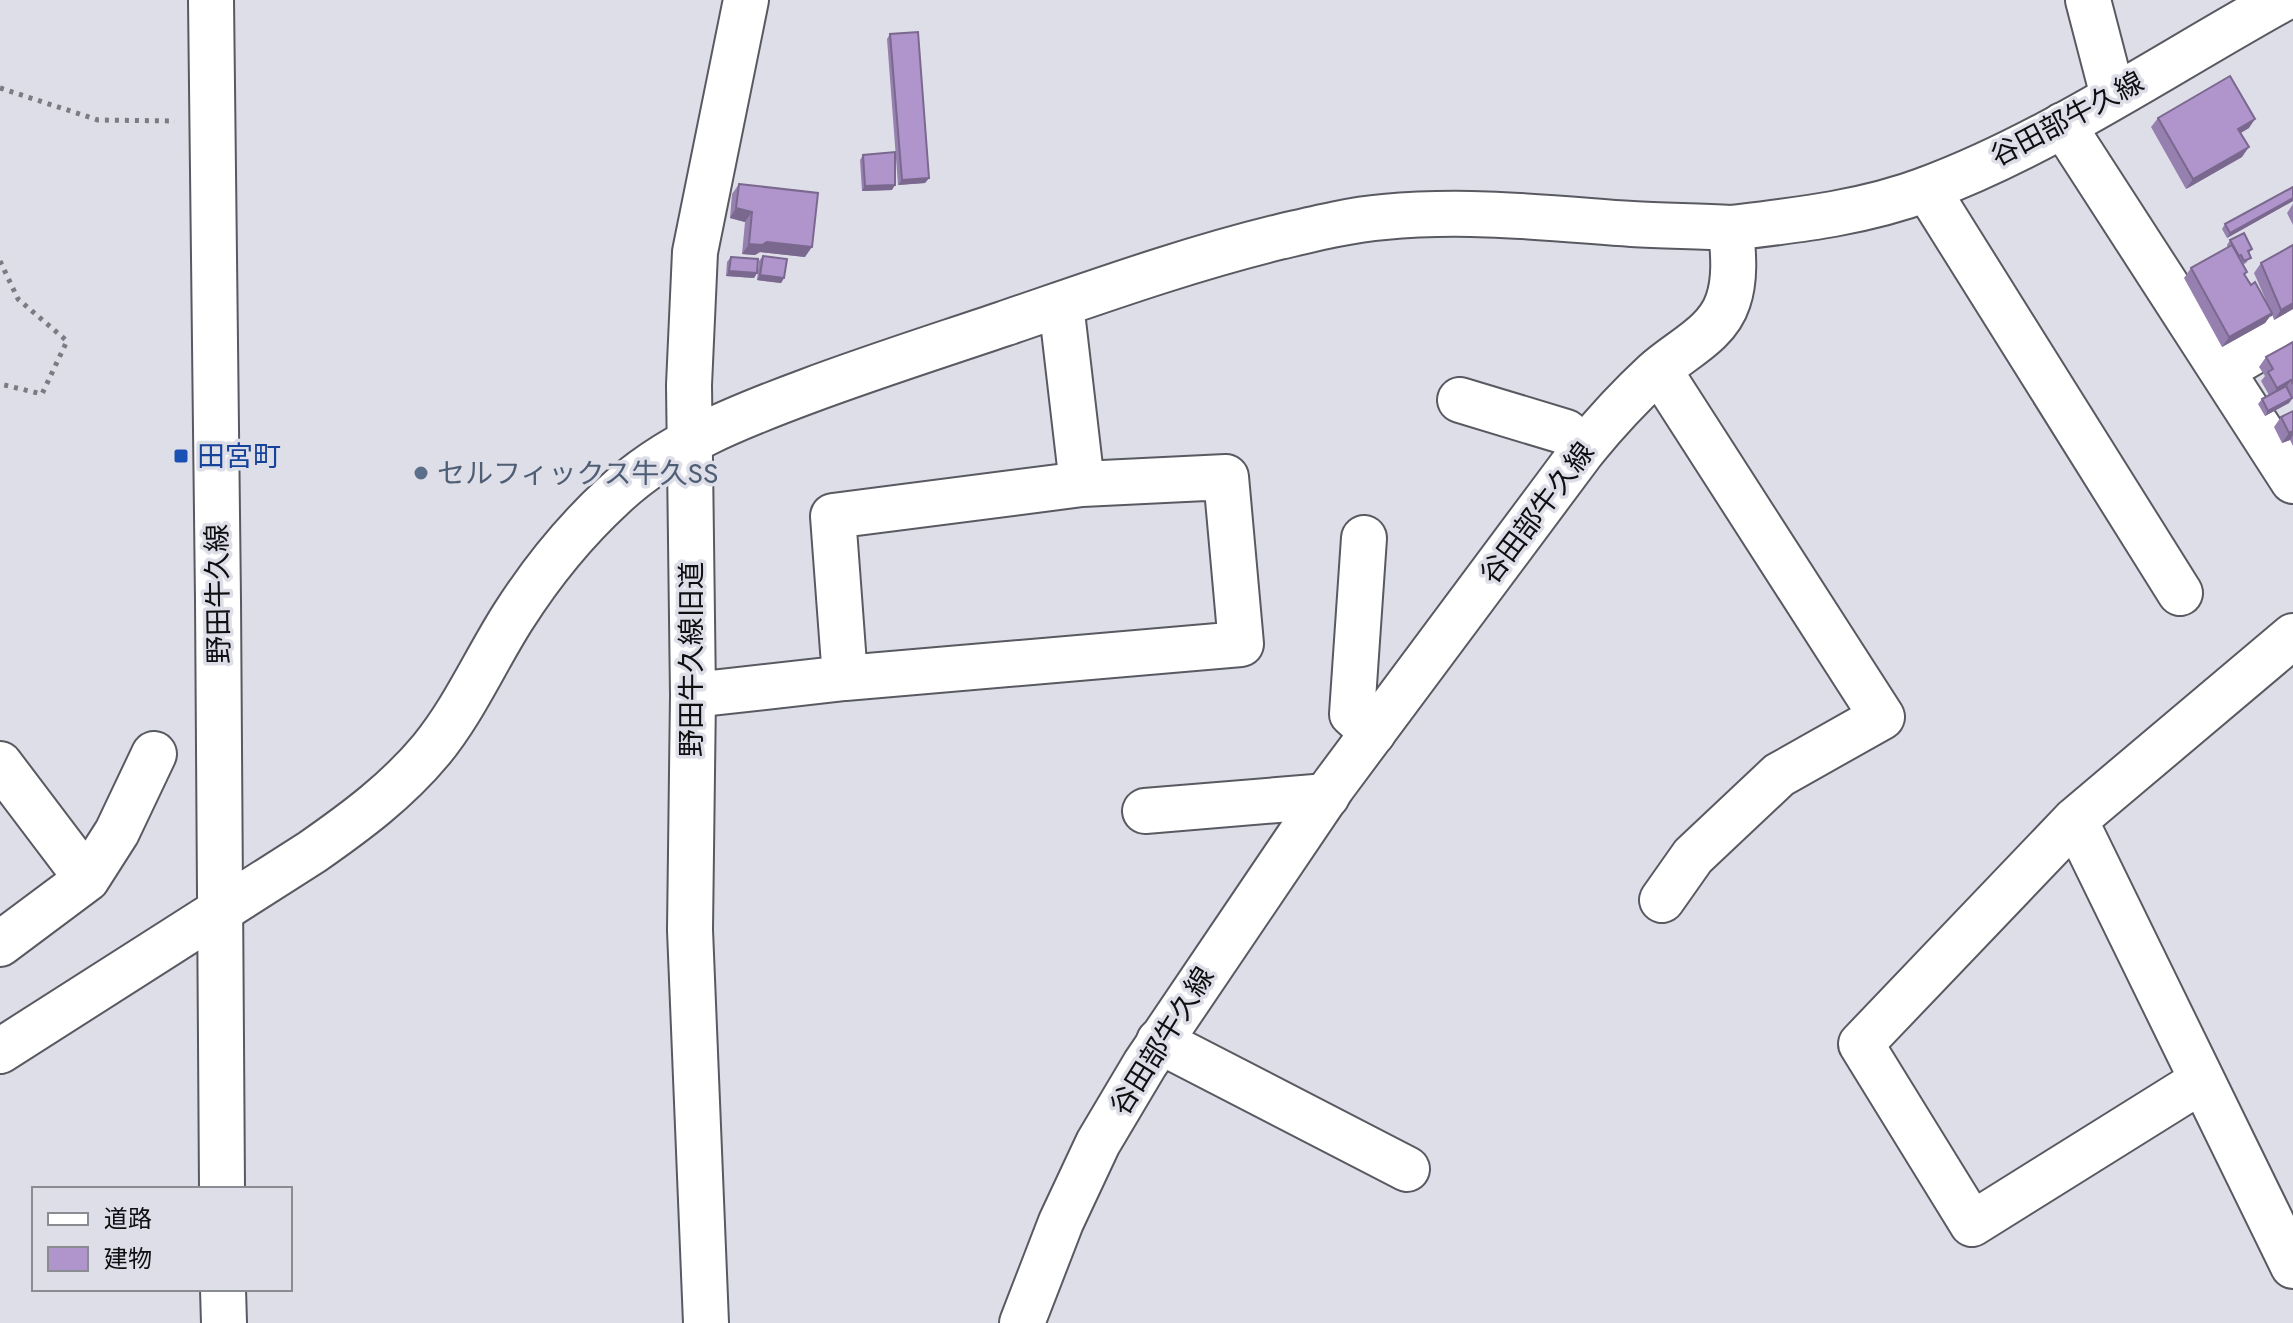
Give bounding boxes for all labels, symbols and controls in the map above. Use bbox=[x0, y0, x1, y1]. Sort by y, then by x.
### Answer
street label: 谷田部牛久線 bbox=[1983, 61, 2151, 177]
street label: 谷田部牛久線 bbox=[1470, 434, 1604, 592]
place label: 田宮町 bbox=[197, 436, 281, 477]
marker: 田宮町 bbox=[172, 447, 190, 465]
place label: セルフィックス牛久SS bbox=[437, 453, 718, 494]
marker: セルフィックス牛久SS bbox=[412, 464, 430, 482]
street label: 野田牛久線 bbox=[196, 524, 240, 664]
street label: 野田牛久線旧道 bbox=[671, 561, 712, 757]
street label: 谷田部牛久線 bbox=[1100, 959, 1224, 1123]
legend bbox=[32, 1187, 292, 1291]
text: 道路 bbox=[104, 1201, 152, 1236]
text: 建物 bbox=[104, 1241, 152, 1276]

